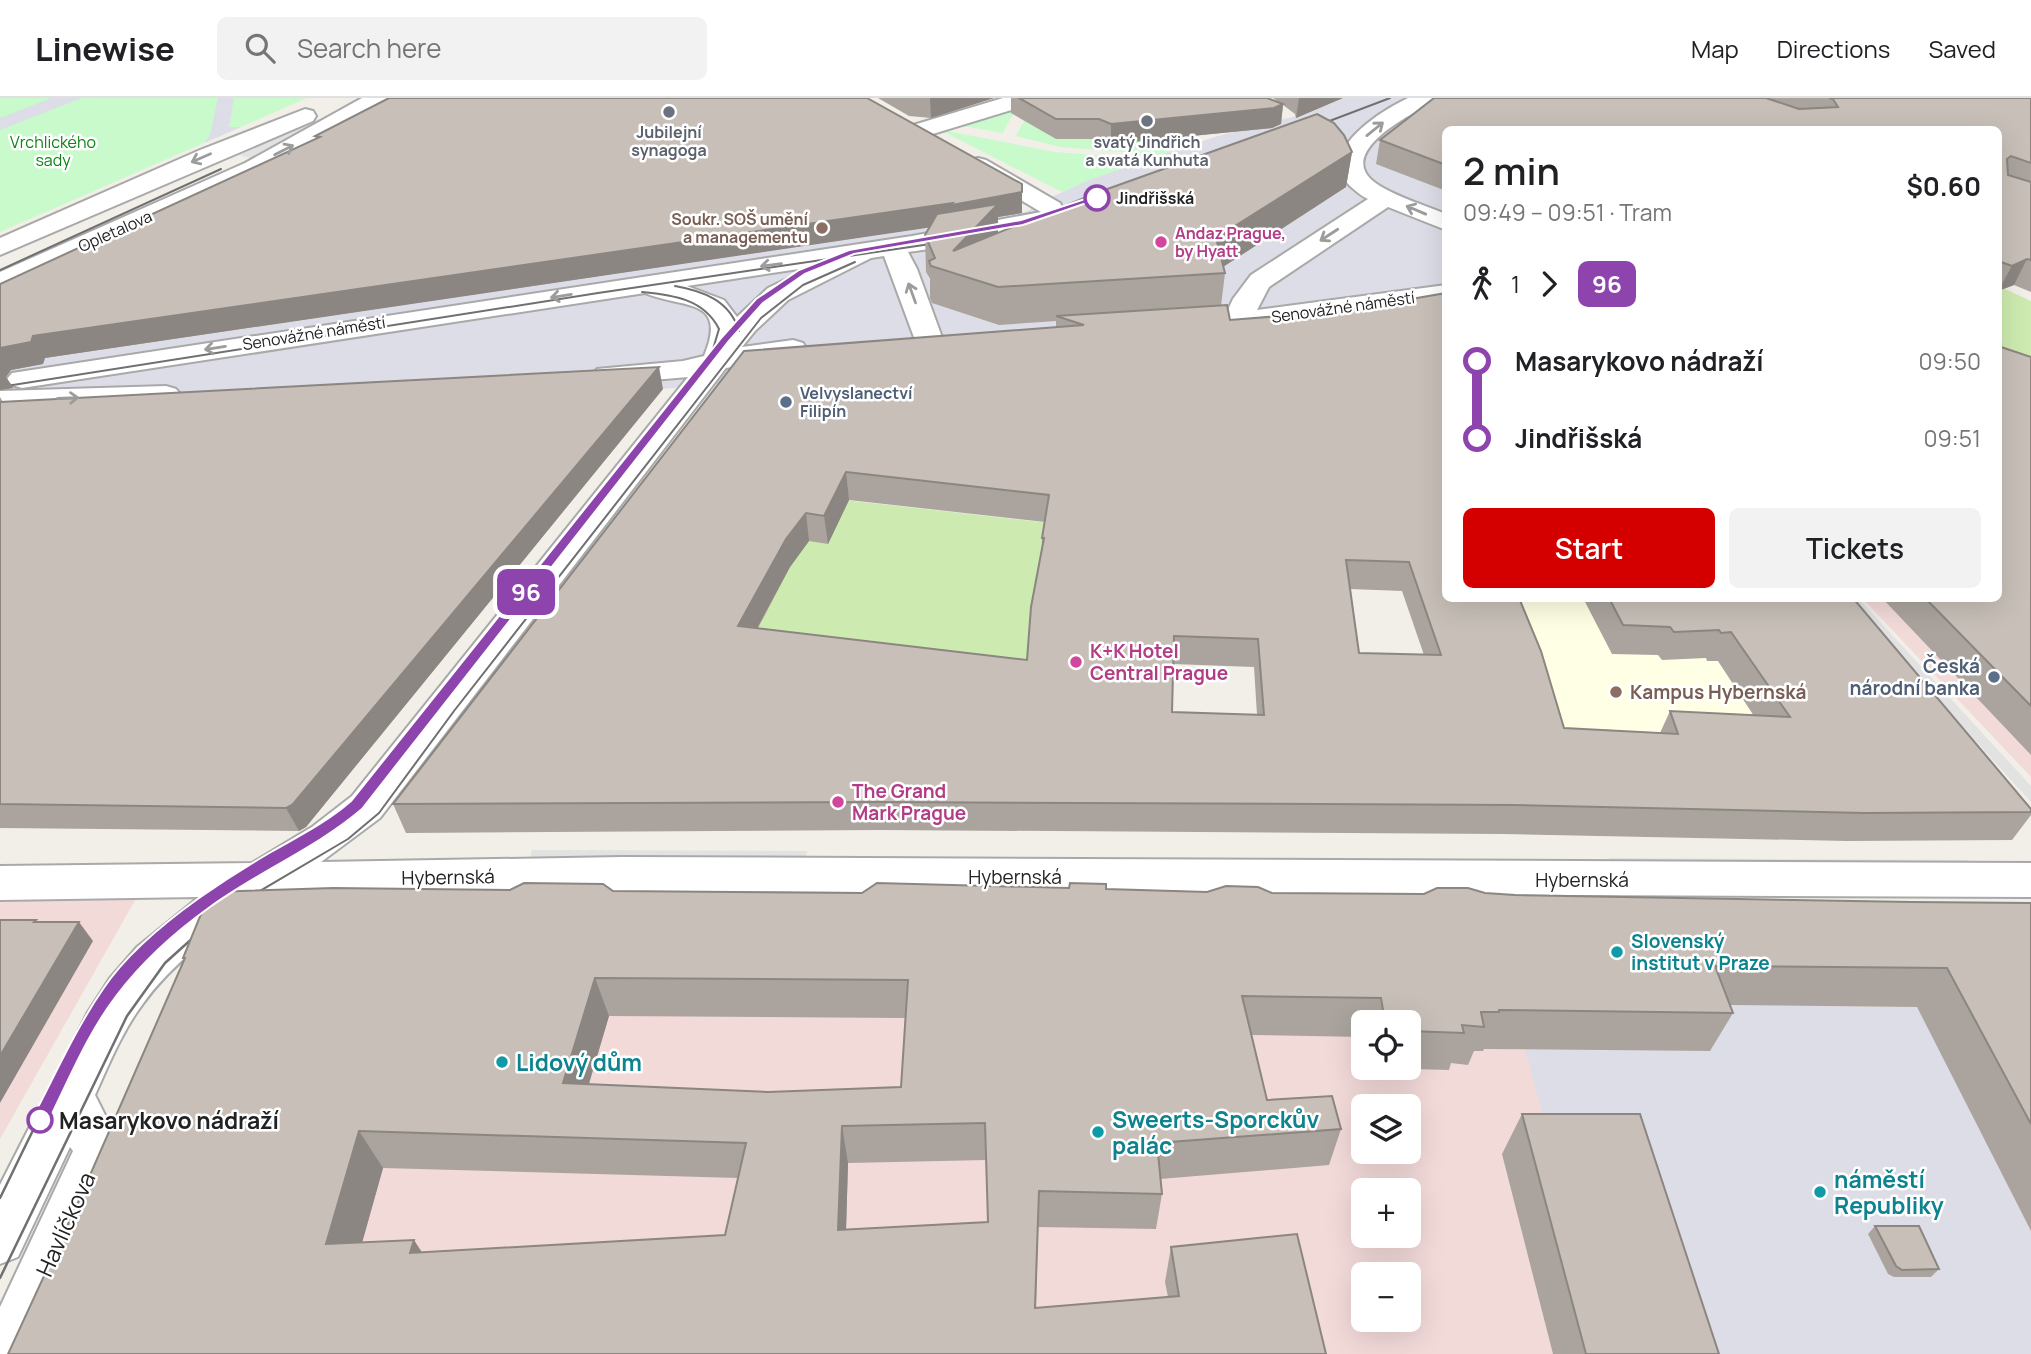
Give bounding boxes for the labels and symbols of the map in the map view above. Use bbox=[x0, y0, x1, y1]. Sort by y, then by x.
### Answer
marker: Jubilejní synagoga bbox=[661, 104, 677, 120]
marker: svatý Jindřich a svatá Kunhuta bbox=[1139, 113, 1155, 129]
place label: Jubilejní synagoga bbox=[631, 121, 707, 161]
one-way arrow bbox=[1365, 122, 1383, 137]
park label: Vrchlického sady bbox=[10, 131, 96, 171]
place label: svatý Jindřich a svatá Kunhuta bbox=[1085, 131, 1209, 171]
one-way arrow bbox=[273, 143, 294, 157]
one-way arrow bbox=[191, 152, 213, 165]
marker: Jindřišská bbox=[1084, 185, 1110, 211]
place label: Jindřišská bbox=[1116, 187, 1194, 209]
one-way arrow bbox=[1405, 203, 1427, 216]
street label: Opletalova bbox=[75, 205, 155, 257]
place label: Soukr. SOŠ umění a managementu bbox=[671, 208, 809, 248]
marker: Soukr. SOŠ umění a managementu bbox=[814, 220, 830, 236]
place label: Andaz Prague, by Hyatt bbox=[1175, 222, 1286, 262]
one-way arrow bbox=[1319, 229, 1339, 243]
marker: Andaz Prague, by Hyatt bbox=[1153, 234, 1169, 250]
one-way arrow bbox=[761, 259, 783, 272]
one-way arrow bbox=[905, 282, 917, 304]
street label: Senovážné náměstí bbox=[1270, 286, 1416, 328]
one-way arrow bbox=[551, 289, 573, 302]
street label: Senovážné náměstí bbox=[241, 311, 387, 355]
one-way arrow bbox=[205, 342, 227, 355]
place label: Velvyslanectví Filipín bbox=[800, 382, 913, 422]
one-way arrow bbox=[56, 391, 79, 404]
marker: Velvyslanectví Filipín bbox=[778, 394, 794, 410]
line badge: 96 bbox=[494, 569, 558, 615]
place label: K+K Hotel Central Prague bbox=[1090, 638, 1228, 686]
place label: Česká národní banka bbox=[1850, 653, 1980, 701]
marker: K+K Hotel Central Prague bbox=[1068, 654, 1084, 670]
marker: Česká národní banka bbox=[1986, 669, 2002, 685]
place label: Kampus Hybernská bbox=[1630, 679, 1806, 705]
marker: Kampus Hybernská bbox=[1608, 684, 1624, 700]
place label: The Grand Mark Prague bbox=[852, 778, 966, 826]
marker: The Grand Mark Prague bbox=[830, 794, 846, 810]
street label: Hybernská bbox=[401, 863, 495, 891]
street label: Hybernská bbox=[968, 864, 1062, 890]
street label: Hybernská bbox=[1535, 867, 1629, 893]
place label: Slovenský institut v Praze bbox=[1631, 928, 1770, 976]
marker: Slovenský institut v Praze bbox=[1609, 944, 1625, 960]
place label: Lidový dům bbox=[516, 1046, 642, 1078]
marker: Lidový dům bbox=[494, 1054, 510, 1070]
place label: Sweerts-Sporckův palác bbox=[1112, 1103, 1320, 1161]
place label: Masarykovo nádraží bbox=[59, 1104, 279, 1136]
marker: Masarykovo nádraží bbox=[27, 1107, 53, 1133]
marker: Sweerts-Sporckův palác bbox=[1090, 1124, 1106, 1140]
place label: náměstí Republiky bbox=[1834, 1163, 1944, 1221]
street label: Havlíčkova bbox=[28, 1167, 102, 1281]
marker: náměstí Republiky bbox=[1812, 1184, 1828, 1200]

